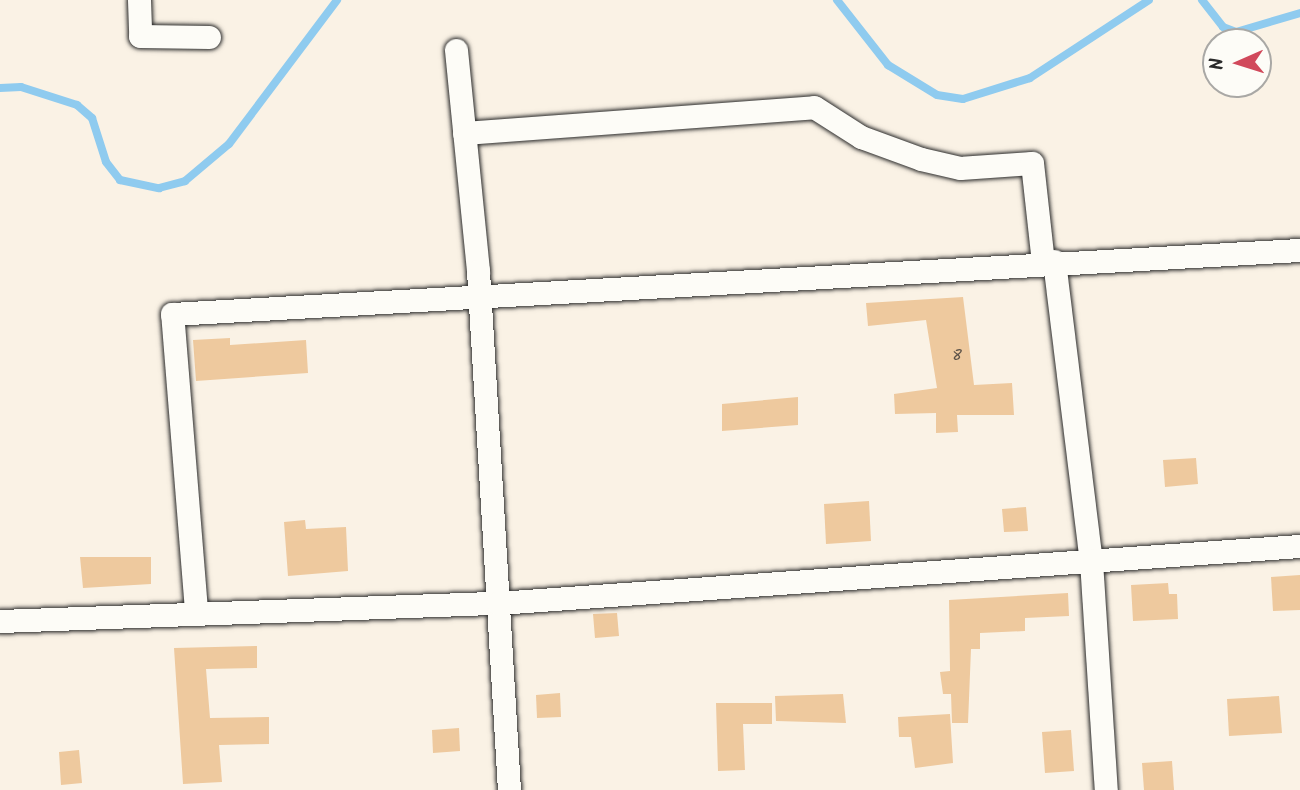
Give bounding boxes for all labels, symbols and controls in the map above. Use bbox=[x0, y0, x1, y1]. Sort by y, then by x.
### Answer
north arrow bbox=[1202, 28, 1272, 98]
text: N bbox=[1203, 57, 1233, 71]
house number: 8 bbox=[952, 346, 962, 366]

